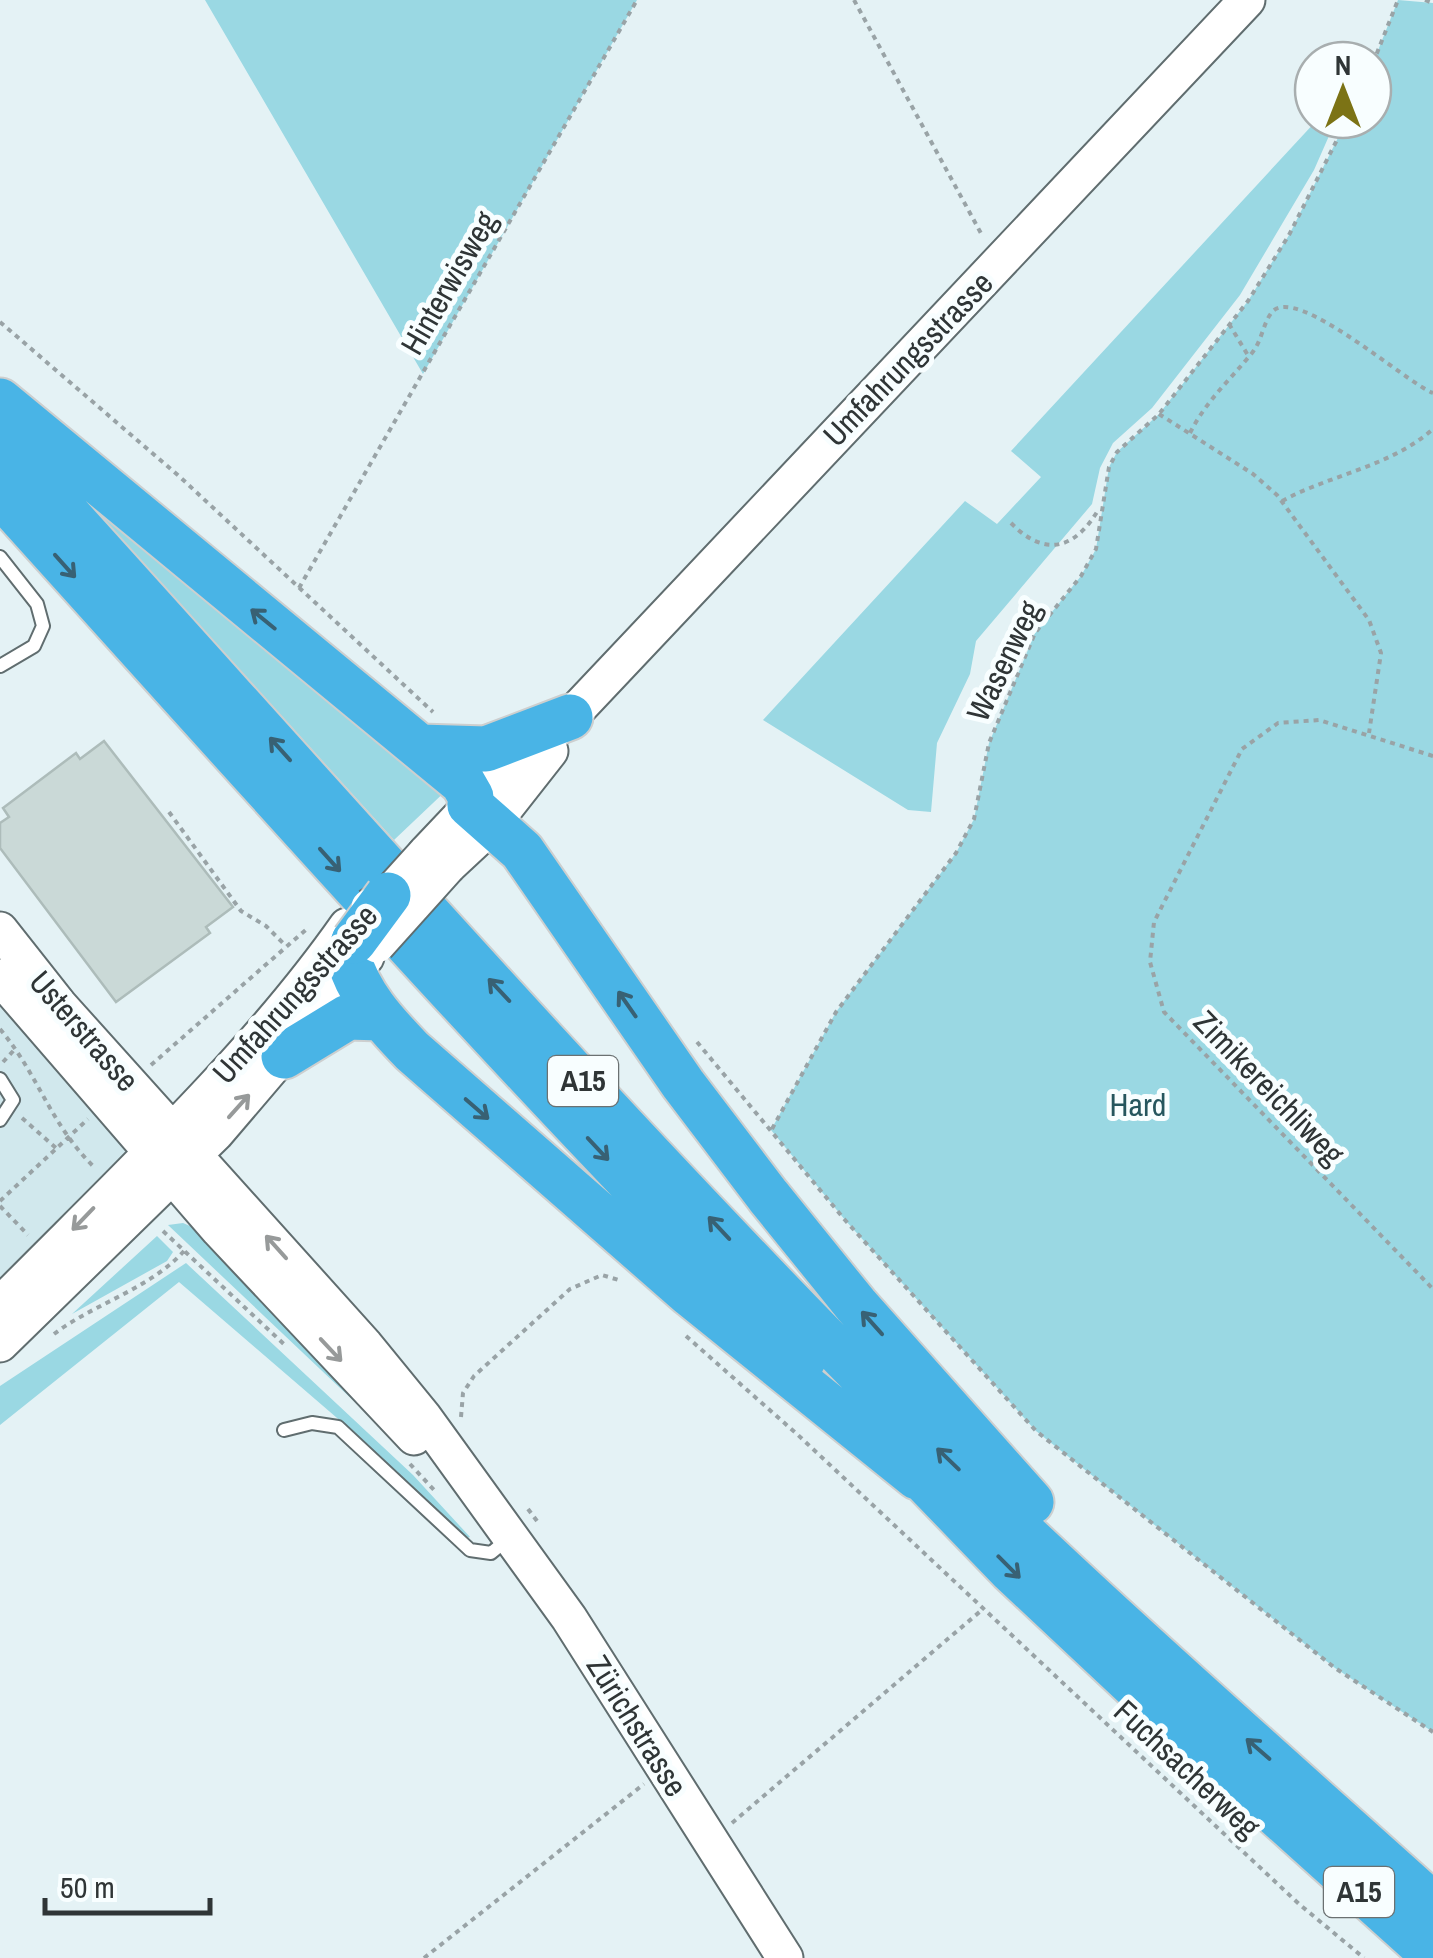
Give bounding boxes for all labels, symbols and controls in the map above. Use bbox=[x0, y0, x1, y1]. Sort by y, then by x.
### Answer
north arrow bbox=[1293, 40, 1393, 140]
text: N bbox=[1335, 46, 1351, 84]
street label: Hinterwisweg bbox=[390, 203, 507, 362]
street label: Umfahrungsstrasse bbox=[813, 262, 1002, 455]
one-way arrow bbox=[54, 553, 77, 578]
street label: Wasenweg bbox=[956, 593, 1051, 728]
one-way arrow bbox=[250, 608, 276, 630]
one-way arrow bbox=[269, 737, 292, 762]
one-way arrow bbox=[318, 847, 341, 872]
street label: Umfahrungsstrasse bbox=[203, 895, 387, 1093]
street label: Usterstrasse bbox=[20, 961, 149, 1100]
one-way arrow bbox=[487, 978, 511, 1002]
one-way arrow bbox=[617, 990, 638, 1018]
street label: Zimikereichliweg bbox=[1185, 1001, 1354, 1175]
road number: A15 bbox=[548, 1056, 618, 1106]
park label: Hard bbox=[1110, 1083, 1166, 1126]
one-way arrow bbox=[227, 1094, 250, 1120]
one-way arrow bbox=[464, 1097, 489, 1120]
one-way arrow bbox=[586, 1137, 610, 1161]
one-way arrow bbox=[71, 1207, 95, 1231]
one-way arrow bbox=[707, 1217, 731, 1241]
one-way arrow bbox=[265, 1235, 288, 1260]
one-way arrow bbox=[861, 1311, 884, 1336]
one-way arrow bbox=[319, 1337, 342, 1362]
one-way arrow bbox=[936, 1448, 961, 1471]
one-way arrow bbox=[997, 1555, 1021, 1579]
street label: Zürichstrasse bbox=[577, 1647, 698, 1805]
street label: Fuchsacherweg bbox=[1105, 1690, 1270, 1848]
one-way arrow bbox=[1246, 1739, 1272, 1761]
scale bar bbox=[45, 1853, 210, 1915]
text: 50 m bbox=[60, 1867, 115, 1907]
road number: A15 bbox=[1324, 1867, 1394, 1917]

